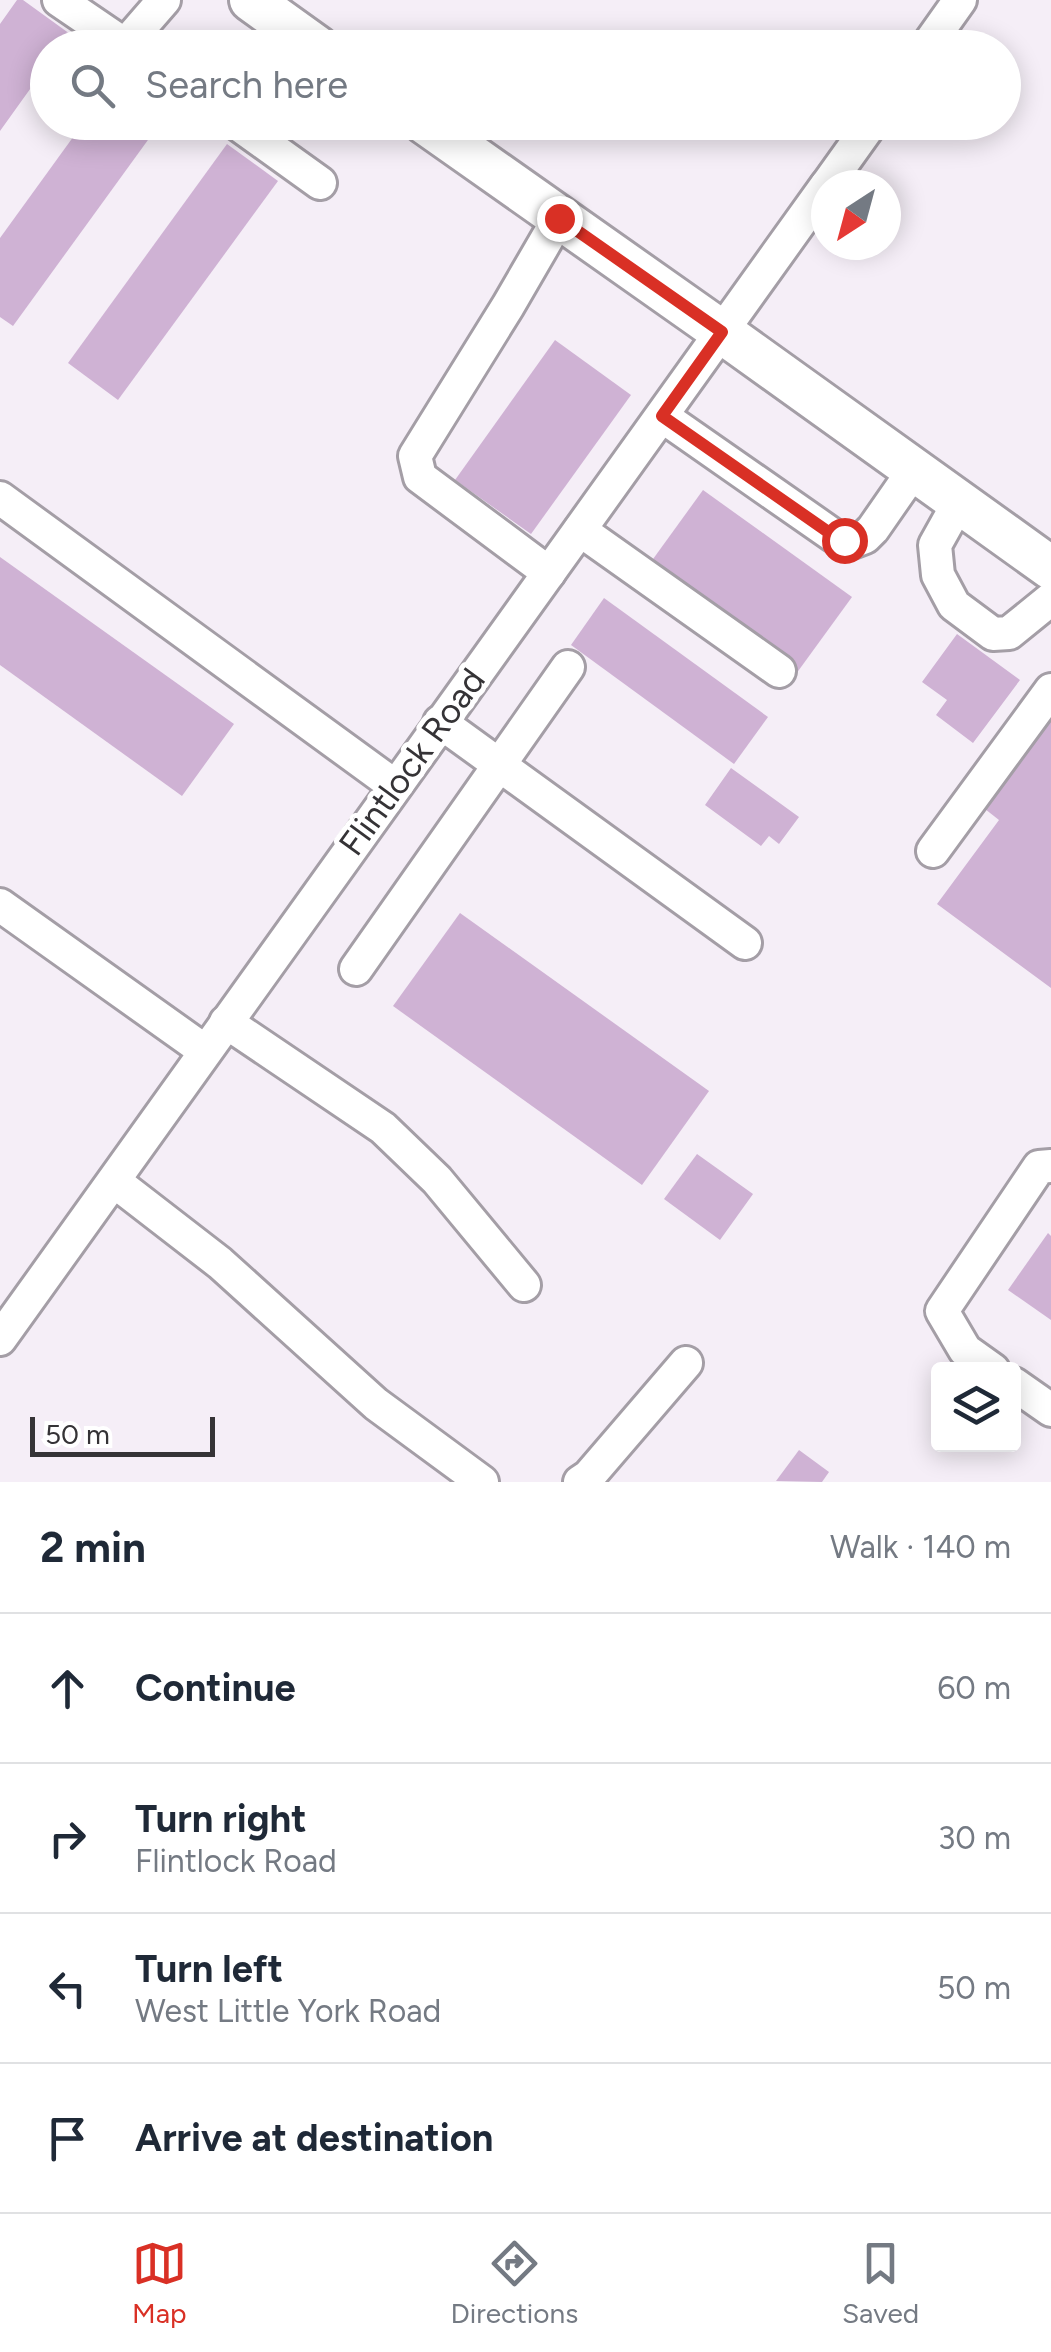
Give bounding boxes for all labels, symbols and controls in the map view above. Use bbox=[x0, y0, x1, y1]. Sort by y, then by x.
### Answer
search box bbox=[30, 30, 1021, 140]
icon: search bbox=[65, 58, 120, 113]
text: Search here bbox=[145, 62, 348, 108]
north arrow bbox=[811, 170, 901, 260]
route end bbox=[537, 196, 583, 242]
route start bbox=[822, 518, 868, 564]
street label: Flintlock Road bbox=[330, 660, 494, 864]
map controls bbox=[931, 1362, 1021, 1452]
button: layers bbox=[931, 1362, 1021, 1452]
scale bar bbox=[30, 1412, 215, 1456]
text: 50 m bbox=[45, 1417, 110, 1451]
text: 2 min bbox=[40, 1522, 146, 1573]
text: Walk · 140 m bbox=[830, 1528, 1011, 1566]
icon: ahead bbox=[40, 1661, 95, 1716]
text: Continue bbox=[135, 1665, 296, 1711]
text: 60 m bbox=[937, 1669, 1011, 1707]
text: Turn right bbox=[135, 1796, 307, 1842]
icon: right bbox=[40, 1811, 95, 1866]
text: 30 m bbox=[938, 1819, 1011, 1857]
text: Flintlock Road bbox=[135, 1842, 337, 1880]
text: Turn left bbox=[135, 1946, 283, 1992]
icon: left bbox=[40, 1961, 95, 2016]
text: 50 m bbox=[937, 1969, 1011, 2007]
text: West Little York Road bbox=[135, 1992, 441, 2030]
icon: arrive bbox=[40, 2111, 95, 2166]
text: Arrive at destination bbox=[135, 2115, 493, 2161]
tab: Map bbox=[132, 2236, 187, 2330]
tab: Directions bbox=[451, 2236, 578, 2330]
tab: Saved bbox=[842, 2236, 919, 2330]

